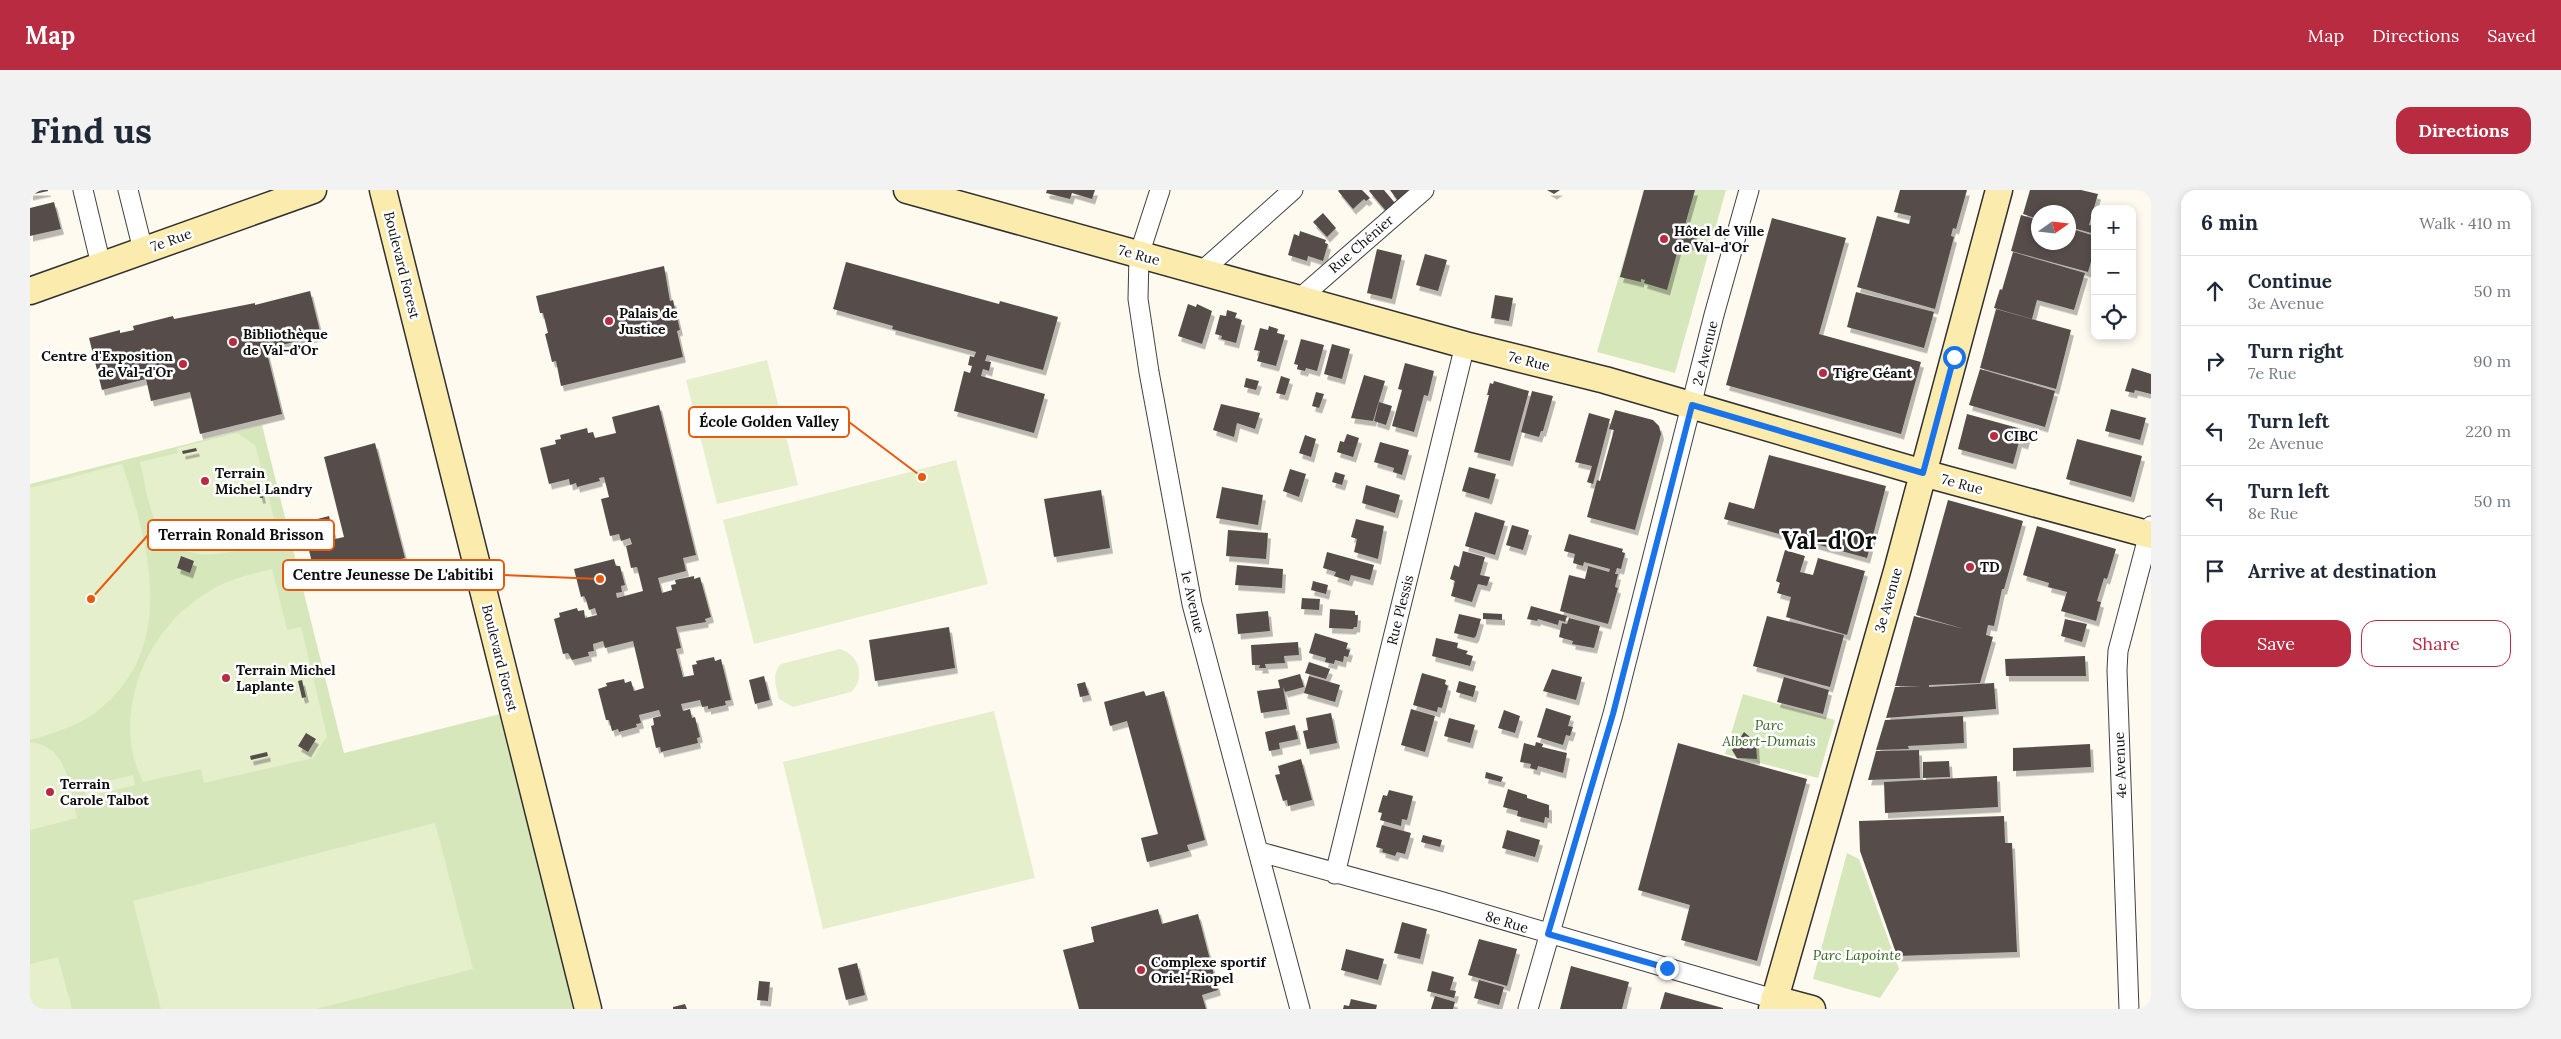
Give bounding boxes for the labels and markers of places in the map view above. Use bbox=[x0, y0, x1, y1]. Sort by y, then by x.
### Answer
place label: Hôtel de Ville de Val-d'Or bbox=[1674, 222, 1765, 256]
marker: Hôtel de Ville de Val-d'Or bbox=[1658, 233, 1670, 245]
place label: Palais de Justice bbox=[619, 304, 678, 338]
marker: Palais de Justice bbox=[603, 315, 615, 327]
place label: Bibliothèque de Val-d’Or bbox=[243, 325, 328, 359]
marker: Bibliothèque de Val-d’Or bbox=[227, 336, 239, 348]
place label: Centre d'Exposition de Val-d'Or bbox=[41, 347, 173, 381]
marker: Centre d'Exposition de Val-d'Or bbox=[177, 358, 189, 370]
place label: Tigre Géant bbox=[1833, 364, 1913, 382]
marker: Tigre Géant bbox=[1817, 367, 1829, 379]
callout: École Golden Valley bbox=[689, 407, 849, 437]
place label: CIBC bbox=[2004, 427, 2038, 445]
marker: CIBC bbox=[1988, 430, 2000, 442]
place label: Terrain Michel Landry bbox=[215, 464, 313, 498]
marker: Terrain Michel Landry bbox=[199, 475, 211, 487]
callout: Terrain Ronald Brisson bbox=[148, 520, 334, 550]
place label: TD bbox=[1980, 558, 2000, 576]
callout: Centre Jeunesse De L'abitibi bbox=[283, 560, 504, 590]
marker: TD bbox=[1964, 561, 1976, 573]
place label: Terrain Michel Laplante bbox=[236, 661, 336, 695]
marker: Terrain Michel Laplante bbox=[220, 672, 232, 684]
place label: Terrain Carole Talbot bbox=[60, 775, 149, 809]
marker: Terrain Carole Talbot bbox=[44, 786, 56, 798]
place label: Complexe sportif Oriel-Riopel bbox=[1151, 953, 1267, 987]
marker: Complexe sportif Oriel-Riopel bbox=[1135, 964, 1147, 976]

